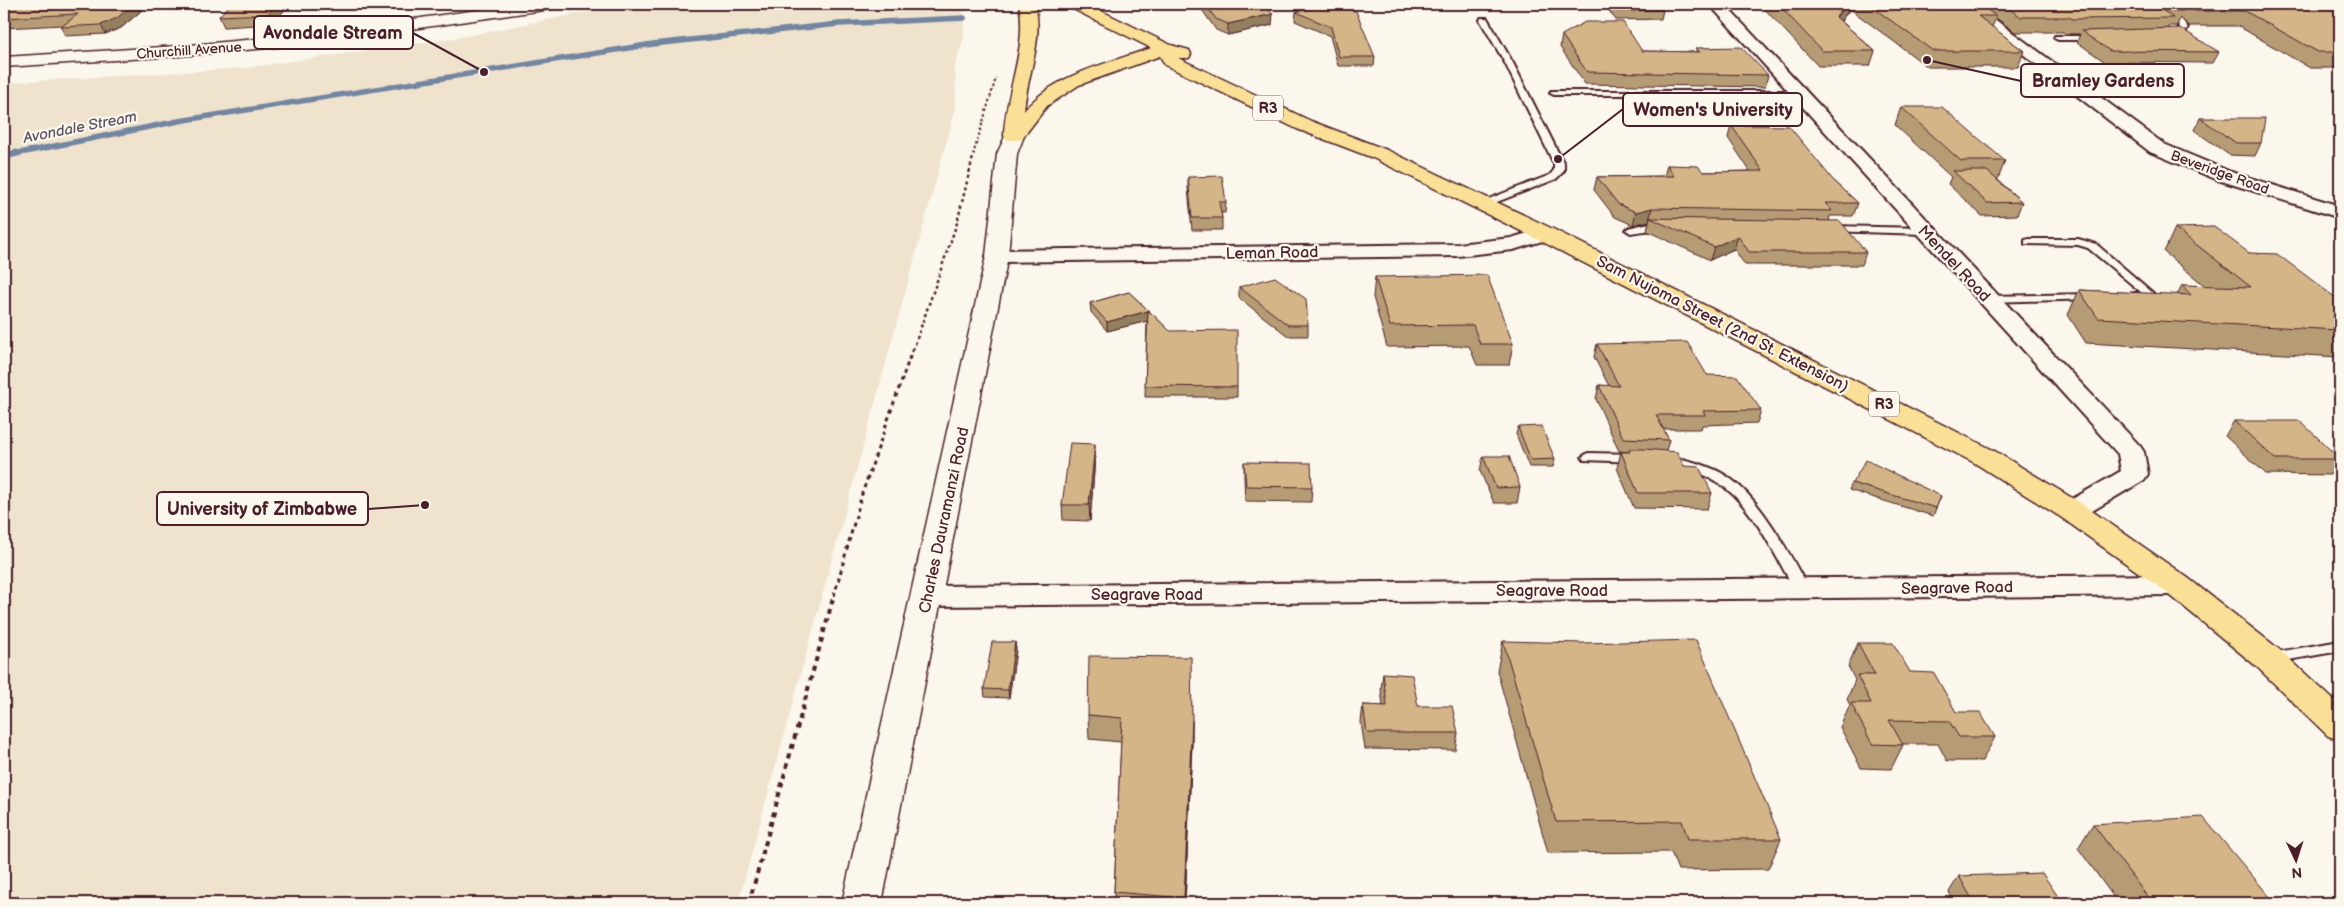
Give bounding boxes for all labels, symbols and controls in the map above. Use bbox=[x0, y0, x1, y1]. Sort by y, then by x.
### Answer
callout: Avondale Stream bbox=[254, 16, 413, 49]
text: Avondale Stream bbox=[262, 23, 403, 44]
street label: Churchill Avenue bbox=[136, 38, 242, 63]
callout: Bramley Gardens bbox=[2021, 64, 2184, 97]
text: Bramley Gardens bbox=[2032, 71, 2174, 92]
callout: Women's University bbox=[1623, 93, 1802, 126]
road number: R3 bbox=[1253, 96, 1283, 120]
text: Women's University bbox=[1633, 100, 1793, 121]
water label: Avondale Stream bbox=[21, 107, 138, 148]
street label: Beveridge Road bbox=[2168, 147, 2271, 198]
street label: Mendel Road bbox=[1914, 222, 1994, 306]
street label: Leman Road bbox=[1226, 243, 1318, 264]
street label: Sam Nujoma Street (2nd St. Extension) bbox=[1593, 252, 1852, 397]
road number: R3 bbox=[1869, 392, 1899, 416]
street label: Charles Dauramanzi Road bbox=[915, 425, 973, 615]
callout: University of Zimbabwe bbox=[157, 492, 368, 525]
text: University of Zimbabwe bbox=[167, 499, 357, 520]
street label: Seagrave Road bbox=[1901, 578, 2013, 599]
street label: Seagrave Road bbox=[1496, 582, 1608, 601]
street label: Seagrave Road bbox=[1091, 586, 1203, 605]
north arrow bbox=[2272, 834, 2322, 884]
text: N bbox=[2291, 864, 2303, 881]

